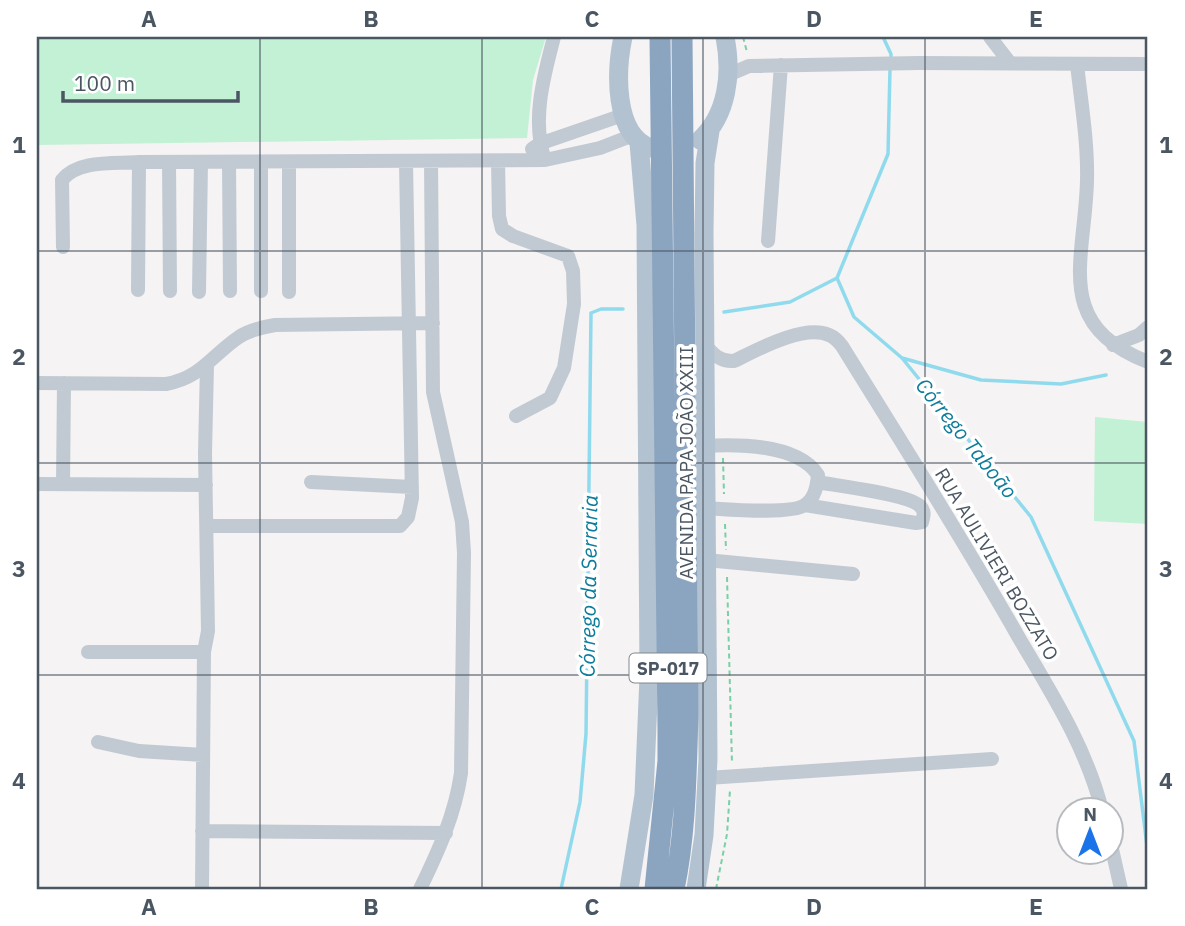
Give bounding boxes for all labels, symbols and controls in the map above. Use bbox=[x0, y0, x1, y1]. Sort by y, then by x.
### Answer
text: A bbox=[141, 3, 157, 33]
text: B bbox=[363, 3, 379, 33]
text: C bbox=[585, 3, 600, 33]
text: D bbox=[806, 3, 822, 33]
text: E bbox=[1029, 3, 1043, 33]
scale bar bbox=[63, 60, 238, 104]
text: 100 m bbox=[74, 69, 135, 97]
text: 1 bbox=[12, 129, 26, 159]
text: 1 bbox=[1159, 129, 1173, 159]
text: 2 bbox=[12, 341, 26, 371]
text: 2 bbox=[1159, 341, 1173, 371]
street label: AVENIDA PAPA JOÃO XXIII bbox=[674, 346, 698, 580]
water label: Córrego Taboão bbox=[910, 372, 1024, 504]
street label: RUA AULIVIERI BOZZATO bbox=[930, 463, 1064, 665]
water label: Córrego da Serraria bbox=[572, 495, 604, 677]
text: 3 bbox=[12, 553, 26, 583]
text: 3 bbox=[1159, 553, 1173, 583]
road number: SP-017 bbox=[630, 654, 706, 682]
text: 4 bbox=[12, 765, 26, 795]
text: 4 bbox=[1159, 765, 1173, 795]
north arrow bbox=[1056, 796, 1126, 866]
text: N bbox=[1083, 802, 1097, 826]
text: A bbox=[141, 891, 157, 921]
text: B bbox=[363, 891, 379, 921]
text: C bbox=[585, 891, 600, 921]
text: D bbox=[806, 891, 822, 921]
text: E bbox=[1029, 891, 1043, 921]

